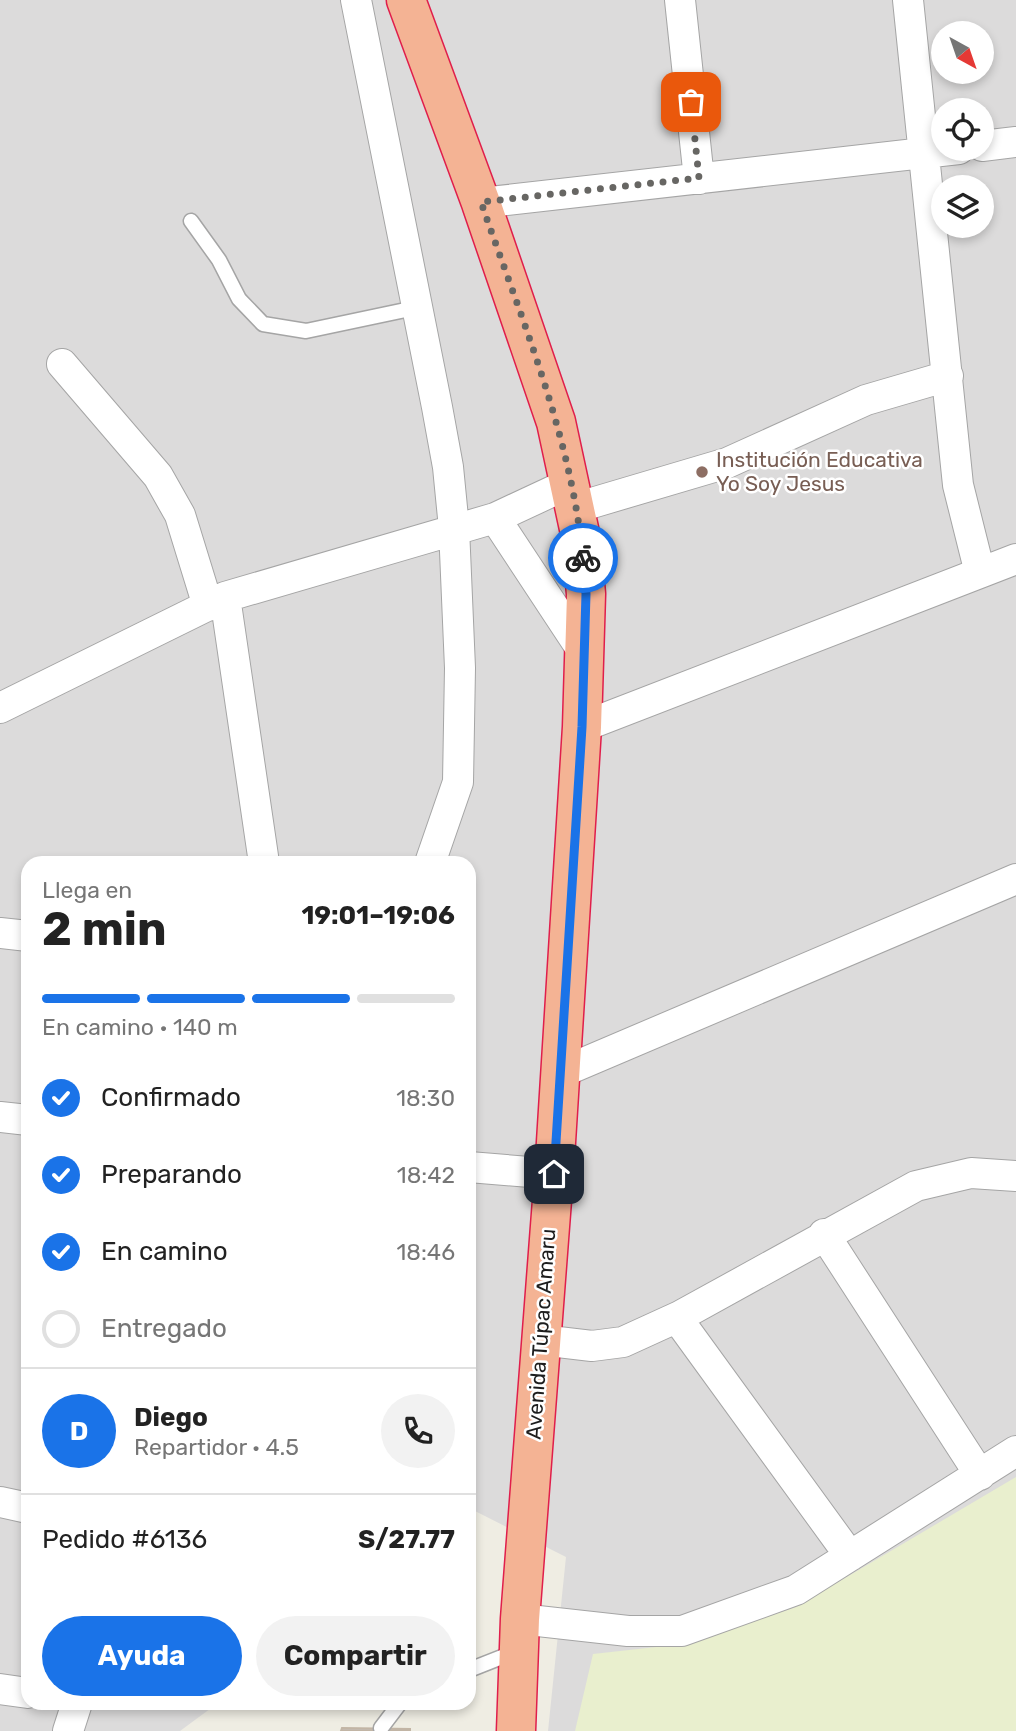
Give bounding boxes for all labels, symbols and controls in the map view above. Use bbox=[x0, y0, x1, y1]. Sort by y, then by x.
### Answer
north arrow bbox=[931, 21, 994, 84]
map controls bbox=[931, 21, 994, 238]
pin bbox=[661, 72, 721, 132]
icon: bag bbox=[672, 83, 710, 121]
button: locate bbox=[931, 98, 994, 161]
button: layers bbox=[931, 175, 994, 238]
place label: Institución Educativa Yo Soy Jesus bbox=[716, 447, 923, 496]
marker: Institución Educativa Yo Soy Jesus bbox=[694, 464, 710, 480]
courier bbox=[548, 523, 618, 593]
icon: bike bbox=[564, 539, 602, 577]
text: Llega en bbox=[42, 876, 132, 904]
text: 19:01–19:06 bbox=[301, 900, 455, 931]
text: 2 min bbox=[42, 902, 167, 957]
text: En camino · 140 m bbox=[42, 1013, 238, 1041]
icon: check bbox=[42, 1079, 80, 1117]
text: Confirmado bbox=[101, 1082, 241, 1113]
text: 18:30 bbox=[396, 1084, 455, 1112]
pin bbox=[524, 1144, 584, 1204]
icon: home bbox=[535, 1155, 573, 1193]
icon: check bbox=[42, 1156, 80, 1194]
text: Preparando bbox=[101, 1159, 242, 1190]
text: 18:42 bbox=[397, 1161, 455, 1189]
street label: Avenida Túpac Amaru bbox=[521, 1228, 560, 1440]
icon: check bbox=[42, 1233, 80, 1271]
text: En camino bbox=[101, 1236, 228, 1267]
text: 18:46 bbox=[396, 1238, 455, 1266]
text: Entregado bbox=[101, 1313, 227, 1344]
button: phone bbox=[381, 1394, 455, 1468]
text: Diego bbox=[134, 1402, 208, 1433]
text: D bbox=[70, 1416, 88, 1447]
text: Repartidor · 4.5 bbox=[134, 1433, 299, 1461]
text: Pedido #6136 bbox=[42, 1524, 207, 1555]
text: S/27.77 bbox=[358, 1524, 455, 1555]
button: Ayuda bbox=[42, 1616, 242, 1696]
button: Compartir bbox=[256, 1616, 455, 1696]

